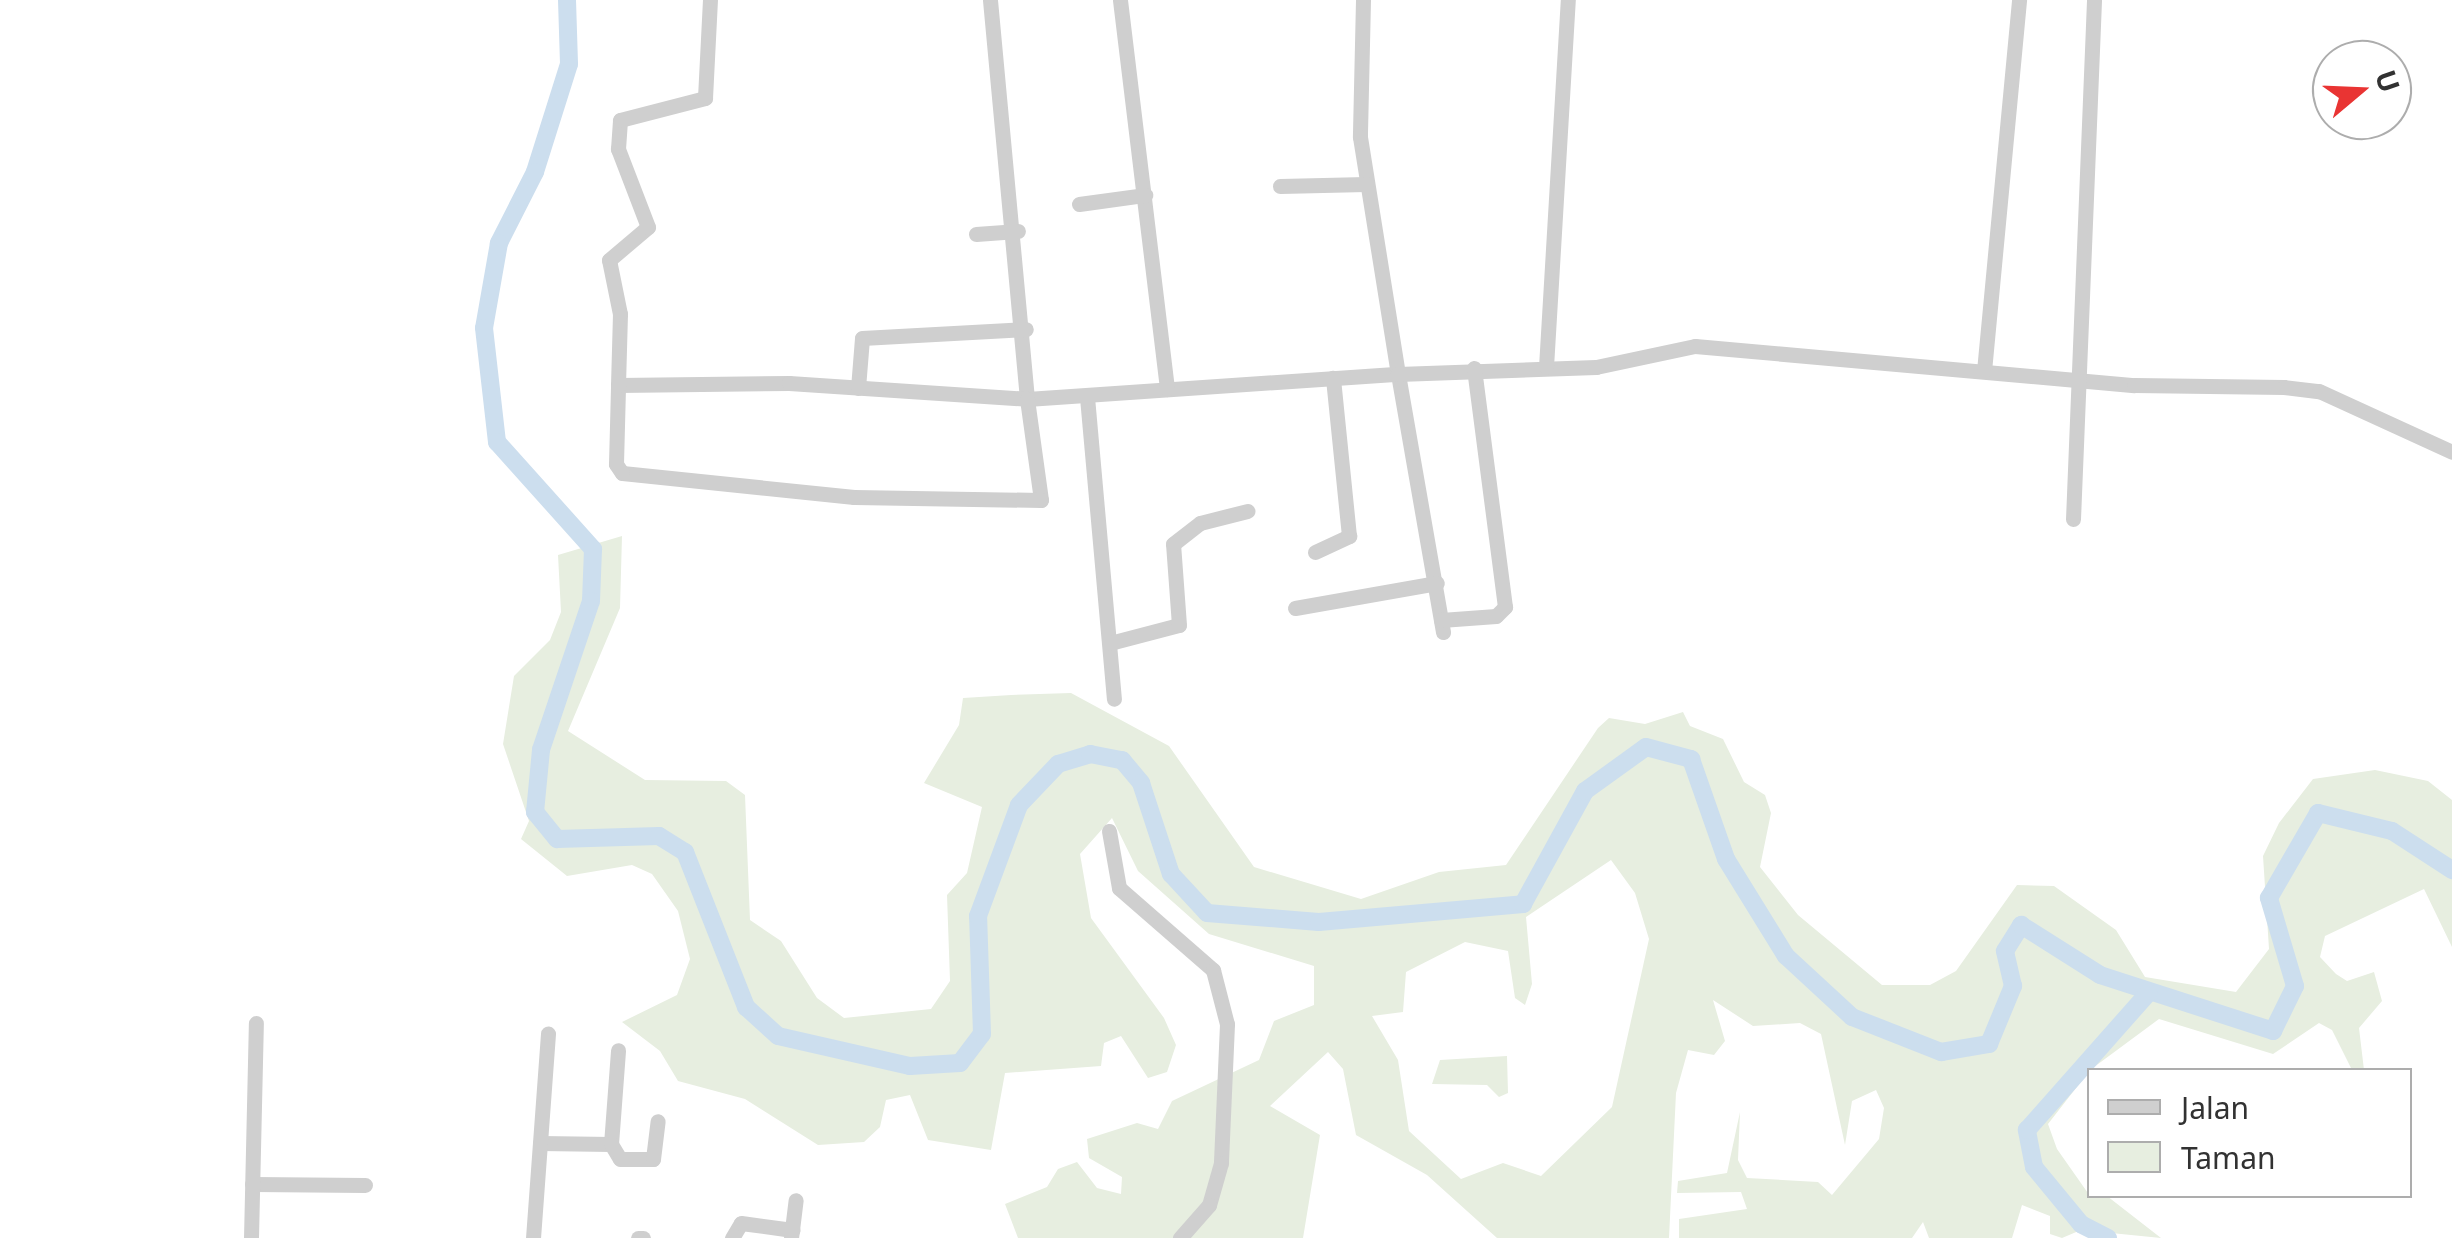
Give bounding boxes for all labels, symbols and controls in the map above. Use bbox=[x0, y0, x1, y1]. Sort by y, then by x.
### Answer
north arrow bbox=[2312, 40, 2412, 140]
text: U bbox=[2367, 65, 2410, 97]
legend bbox=[2087, 1068, 2412, 1198]
text: Jalan bbox=[2181, 1087, 2249, 1128]
text: Taman bbox=[2181, 1137, 2276, 1178]

